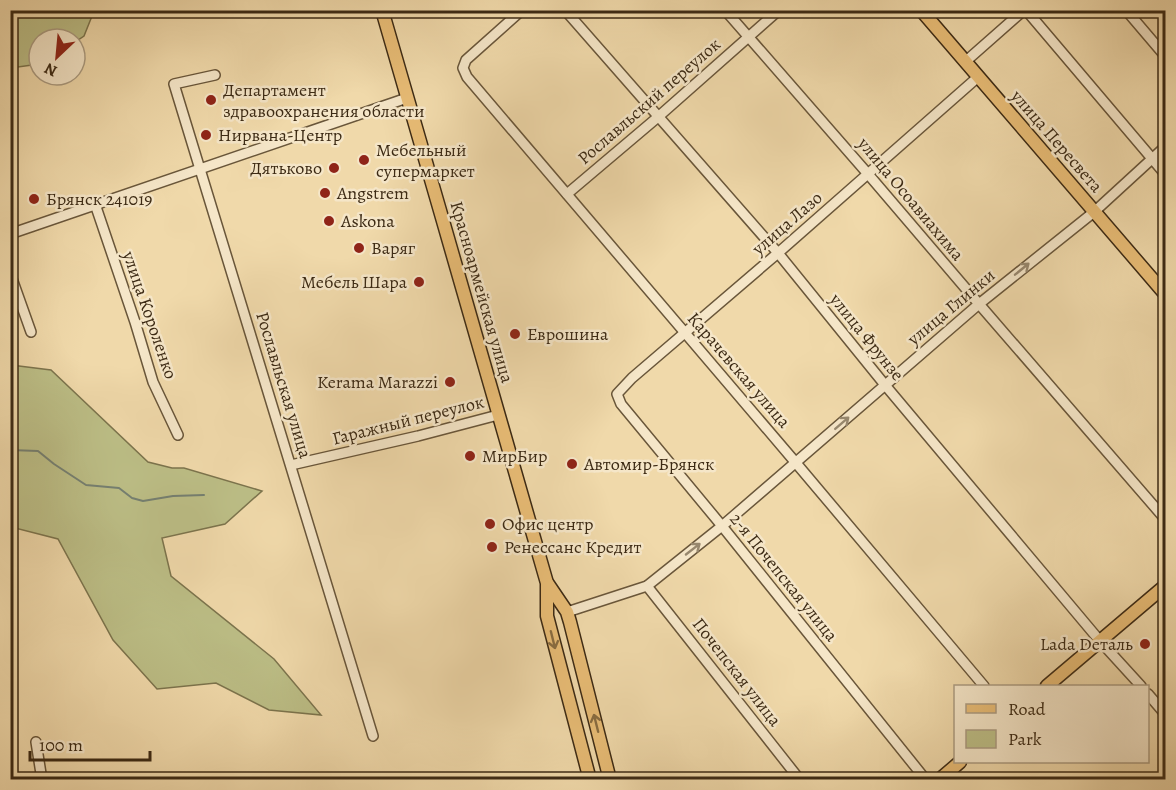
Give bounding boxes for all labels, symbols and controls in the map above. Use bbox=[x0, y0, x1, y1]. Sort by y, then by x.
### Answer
north arrow bbox=[27, 27, 87, 87]
street label: Рославльский переулок bbox=[572, 32, 726, 170]
text: N bbox=[40, 57, 61, 82]
place label: Департамент здравоохранения области bbox=[223, 78, 424, 123]
street label: улица Пересвета bbox=[1005, 84, 1109, 198]
marker: Департамент здравоохранения области bbox=[204, 93, 218, 107]
place label: Нирвана-Центр bbox=[218, 123, 342, 147]
marker: Нирвана-Центр bbox=[199, 128, 213, 142]
street label: улица Осоавиахима bbox=[852, 132, 970, 266]
place label: Мебельный супермаркет bbox=[376, 138, 475, 183]
marker: Мебельный супермаркет bbox=[357, 153, 371, 167]
place label: Дятьково bbox=[250, 156, 322, 180]
marker: Дятьково bbox=[327, 161, 341, 175]
place label: Angstrem bbox=[336, 181, 409, 205]
marker: Angstrem bbox=[318, 186, 332, 200]
street label: улица Лазо bbox=[746, 186, 827, 261]
place label: Брянск 241019 bbox=[46, 187, 153, 211]
marker: Брянск 241019 bbox=[27, 192, 41, 206]
street label: Красноармейская улица bbox=[445, 198, 520, 386]
place label: Askona bbox=[340, 209, 395, 233]
marker: Askona bbox=[322, 214, 336, 228]
place label: Варяг bbox=[371, 236, 416, 260]
marker: Варяг bbox=[352, 241, 366, 255]
street label: улица Короленко bbox=[117, 247, 183, 382]
street label: улица Глинки bbox=[901, 263, 1000, 351]
one-way arrow bbox=[1014, 263, 1030, 276]
place label: Мебель Шара bbox=[301, 270, 408, 294]
marker: Мебель Шара bbox=[412, 275, 426, 289]
street label: улица Фрунзе bbox=[824, 288, 910, 386]
street label: Карачевская улица bbox=[682, 307, 796, 434]
street label: Рославльская улица bbox=[250, 309, 318, 462]
place label: Еврошина bbox=[527, 322, 609, 346]
marker: Еврошина bbox=[508, 327, 522, 341]
place label: Kerama Marazzi bbox=[317, 370, 438, 394]
marker: Kerama Marazzi bbox=[443, 375, 457, 389]
street label: Гаражный переулок bbox=[330, 390, 486, 450]
one-way arrow bbox=[834, 416, 849, 430]
place label: МирБир bbox=[482, 444, 547, 468]
marker: МирБир bbox=[463, 449, 477, 463]
place label: Автомир-Брянск bbox=[583, 452, 714, 476]
marker: Автомир-Брянск bbox=[565, 457, 579, 471]
street label: 2-я Почепская улица bbox=[725, 508, 844, 647]
place label: Офис центр bbox=[502, 512, 593, 536]
marker: Офис центр bbox=[483, 517, 497, 531]
place label: Ренессанс Кредит bbox=[504, 535, 641, 559]
marker: Ренессанс Кредит bbox=[485, 540, 499, 554]
one-way arrow bbox=[684, 542, 700, 555]
street label: Почепская улица bbox=[687, 613, 787, 732]
one-way arrow bbox=[548, 631, 560, 650]
place label: Lada Dеталь bbox=[1040, 632, 1133, 656]
marker: Lada Dеталь bbox=[1138, 637, 1152, 651]
legend bbox=[954, 685, 1149, 763]
text: Road bbox=[1008, 697, 1046, 721]
one-way arrow bbox=[589, 714, 601, 733]
scale bar bbox=[30, 724, 150, 762]
text: Park bbox=[1008, 727, 1042, 751]
text: 100 m bbox=[39, 733, 83, 757]

